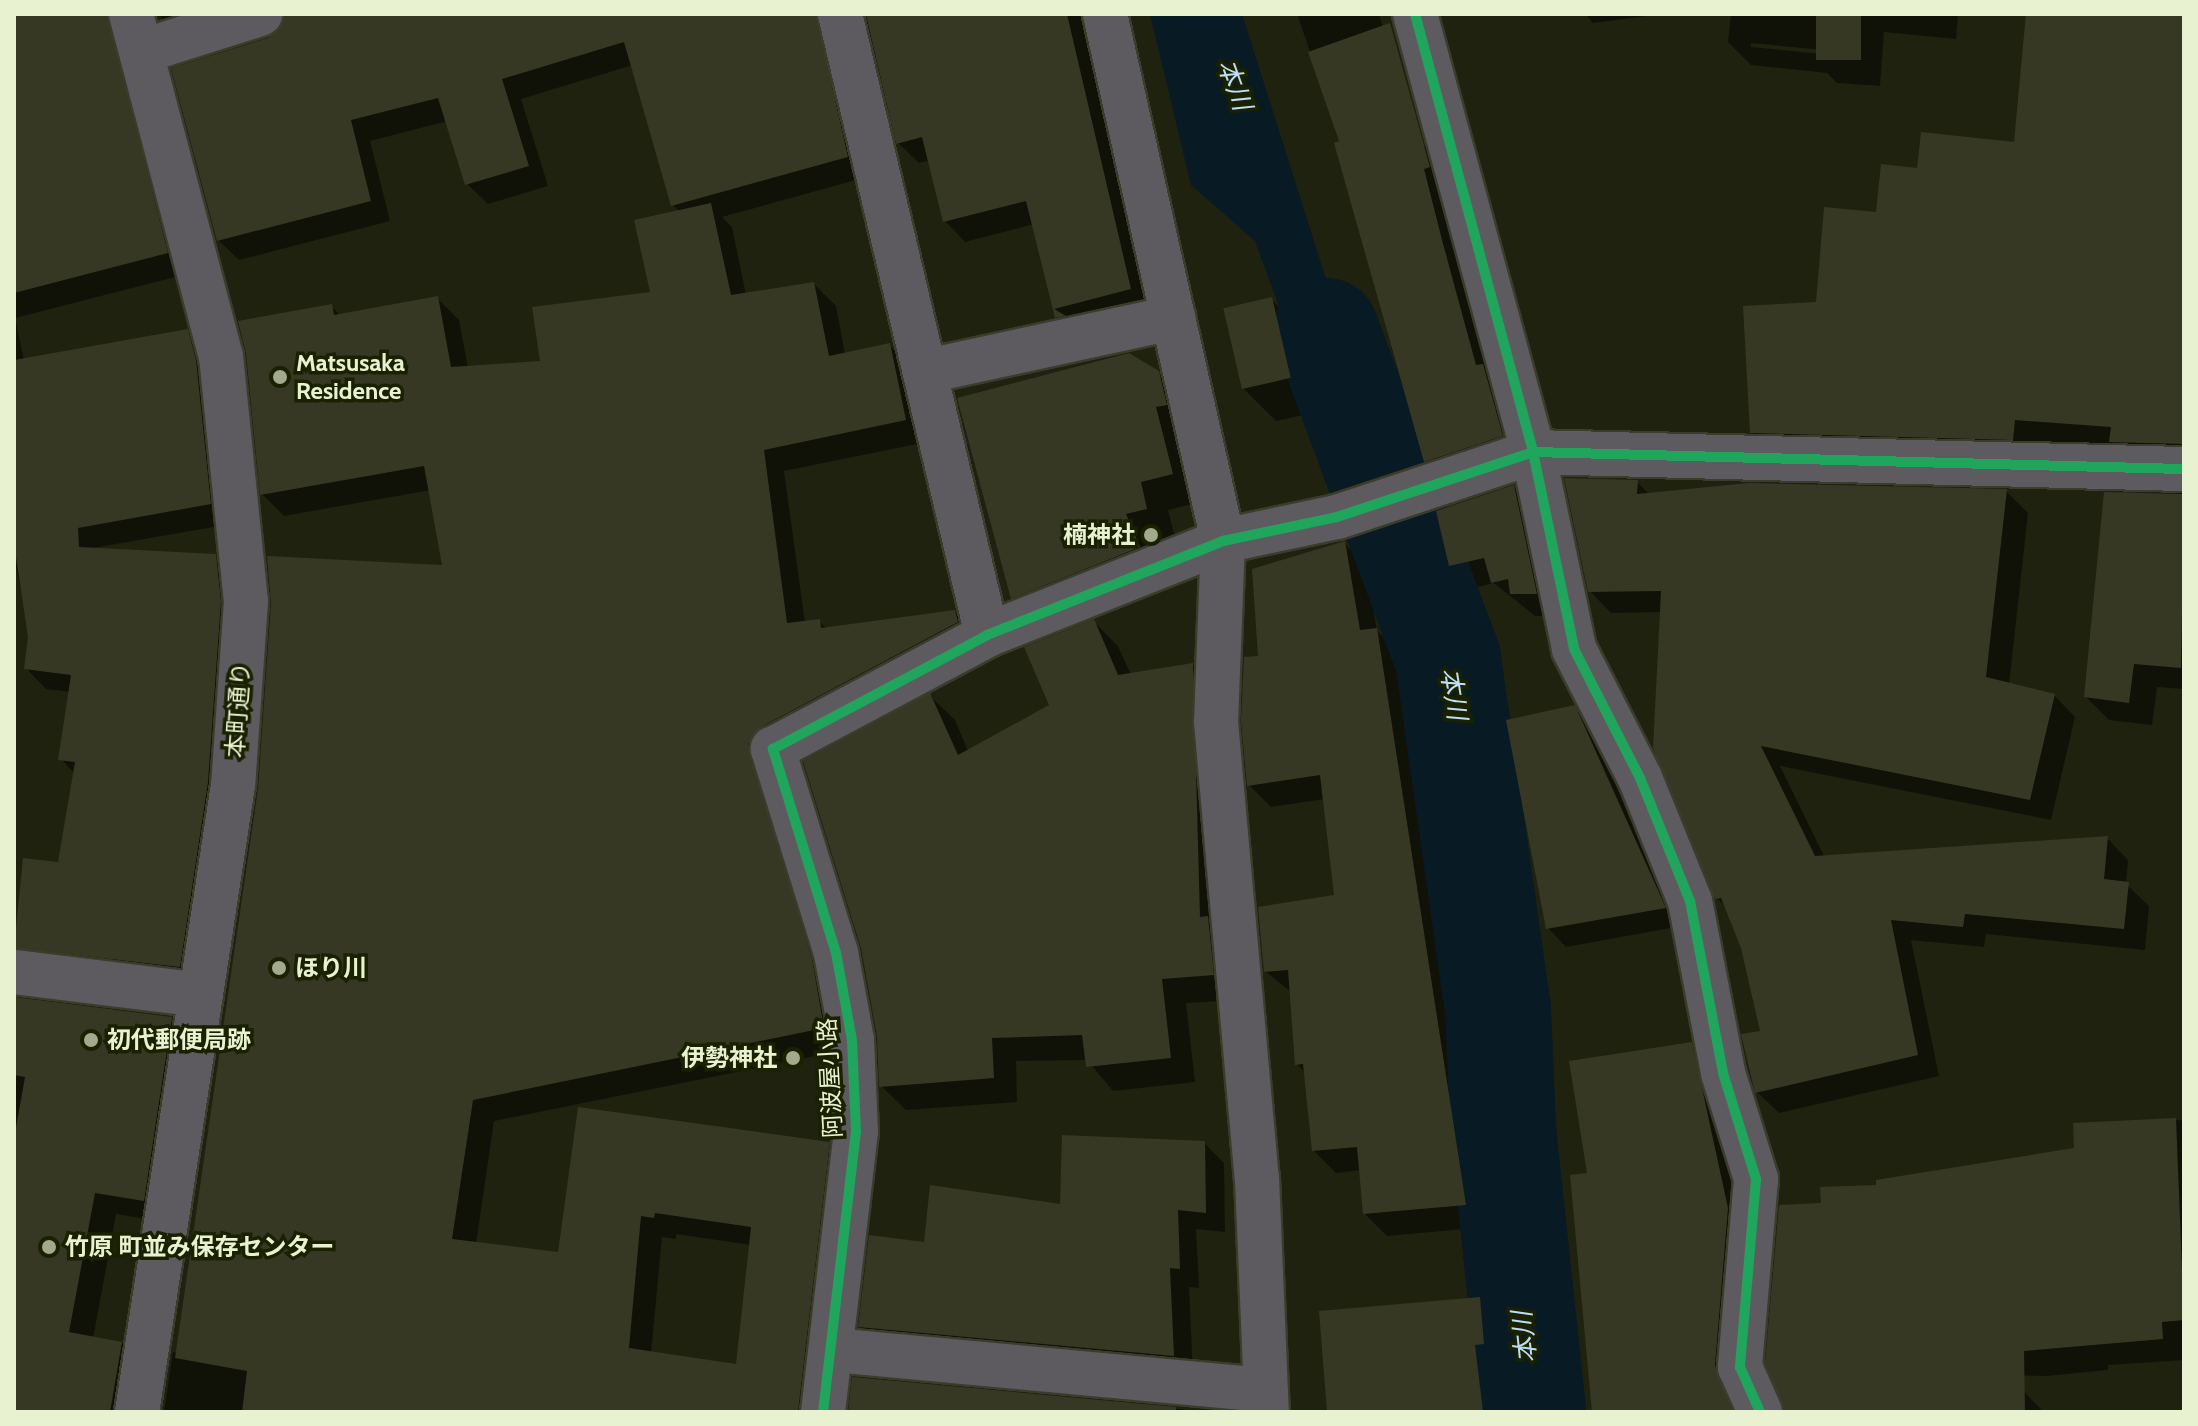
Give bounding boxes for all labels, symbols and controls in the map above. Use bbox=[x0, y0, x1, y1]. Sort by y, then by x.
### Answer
water label: 本川 bbox=[1210, 55, 1258, 115]
place label: Matsusaka Residence bbox=[296, 349, 405, 405]
marker: Matsusaka Residence bbox=[271, 368, 289, 386]
place label: 楠神社 bbox=[1063, 521, 1135, 549]
marker: 楠神社 bbox=[1142, 526, 1160, 544]
street label: 本町通り bbox=[220, 661, 256, 759]
water label: 本川 bbox=[1434, 666, 1472, 722]
place label: ほり川 bbox=[295, 954, 367, 982]
marker: ほり川 bbox=[270, 959, 288, 977]
street label: 阿波屋小路 bbox=[812, 1017, 848, 1139]
place label: 初代郵便局跡 bbox=[107, 1026, 251, 1054]
marker: 初代郵便局跡 bbox=[82, 1031, 100, 1049]
place label: 伊勢神社 bbox=[681, 1044, 777, 1072]
marker: 伊勢神社 bbox=[784, 1049, 802, 1067]
place label: 竹原 町並み保存センター bbox=[65, 1233, 334, 1261]
marker: 竹原 町並み保存センター bbox=[40, 1238, 58, 1256]
water label: 本川 bbox=[1507, 1310, 1543, 1364]

